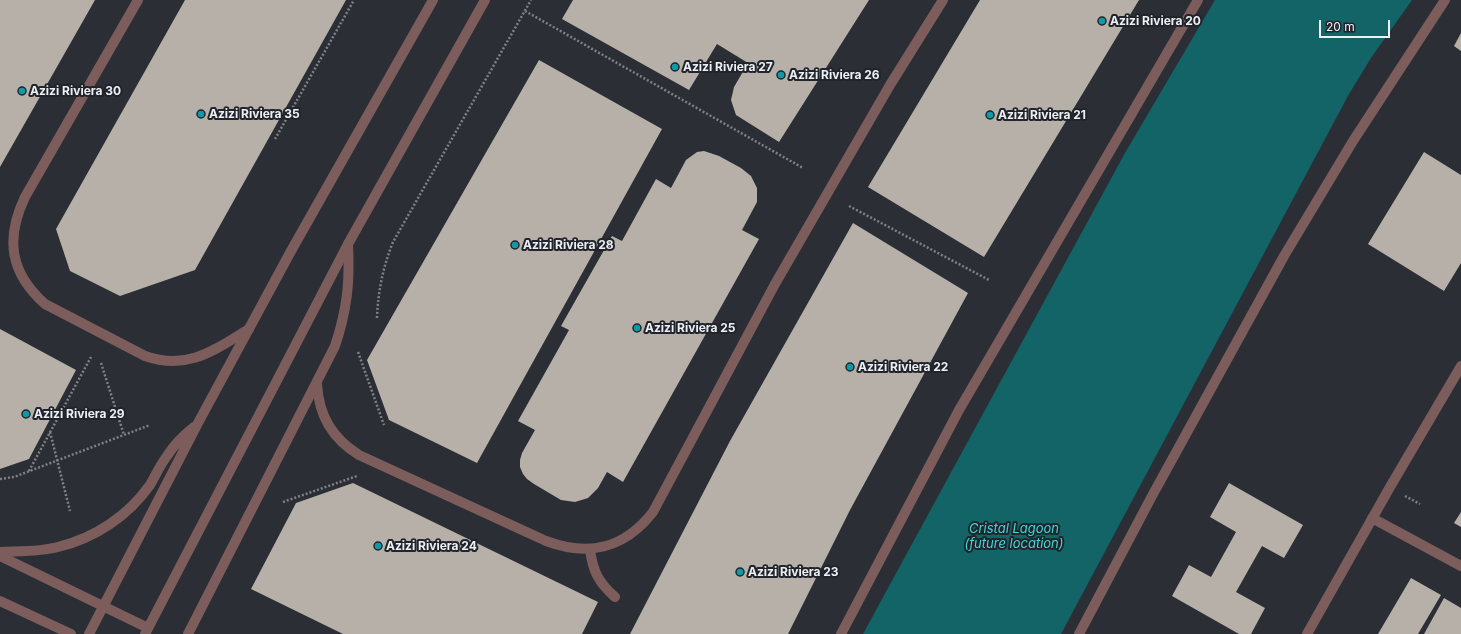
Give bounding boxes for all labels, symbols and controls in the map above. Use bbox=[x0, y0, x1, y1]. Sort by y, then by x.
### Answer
scale bar bbox=[1321, 12, 1392, 38]
place label: Azizi Riviera 20 bbox=[1110, 14, 1201, 28]
marker: Azizi Riviera 20 bbox=[1097, 16, 1107, 26]
text: 20 m bbox=[1326, 19, 1355, 34]
place label: Azizi Riviera 27 bbox=[683, 60, 773, 74]
marker: Azizi Riviera 27 bbox=[670, 62, 680, 72]
place label: Azizi Riviera 26 bbox=[789, 68, 880, 82]
marker: Azizi Riviera 26 bbox=[776, 70, 786, 80]
place label: Azizi Riviera 30 bbox=[30, 84, 121, 98]
marker: Azizi Riviera 30 bbox=[17, 86, 27, 96]
place label: Azizi Riviera 35 bbox=[209, 107, 300, 121]
place label: Azizi Riviera 21 bbox=[998, 108, 1086, 122]
marker: Azizi Riviera 35 bbox=[196, 109, 206, 119]
marker: Azizi Riviera 21 bbox=[985, 110, 995, 120]
place label: Azizi Riviera 28 bbox=[523, 238, 614, 252]
marker: Azizi Riviera 28 bbox=[510, 240, 520, 250]
place label: Azizi Riviera 25 bbox=[645, 321, 736, 335]
marker: Azizi Riviera 25 bbox=[632, 323, 642, 333]
place label: Azizi Riviera 22 bbox=[858, 360, 948, 374]
marker: Azizi Riviera 22 bbox=[845, 362, 855, 372]
place label: Azizi Riviera 29 bbox=[34, 407, 125, 421]
marker: Azizi Riviera 29 bbox=[21, 409, 31, 419]
water label: Cristal Lagoon (future location) bbox=[964, 521, 1064, 552]
place label: Azizi Riviera 24 bbox=[386, 539, 477, 553]
marker: Azizi Riviera 24 bbox=[373, 541, 383, 551]
place label: Azizi Riviera 23 bbox=[748, 565, 839, 579]
marker: Azizi Riviera 23 bbox=[735, 567, 745, 577]

